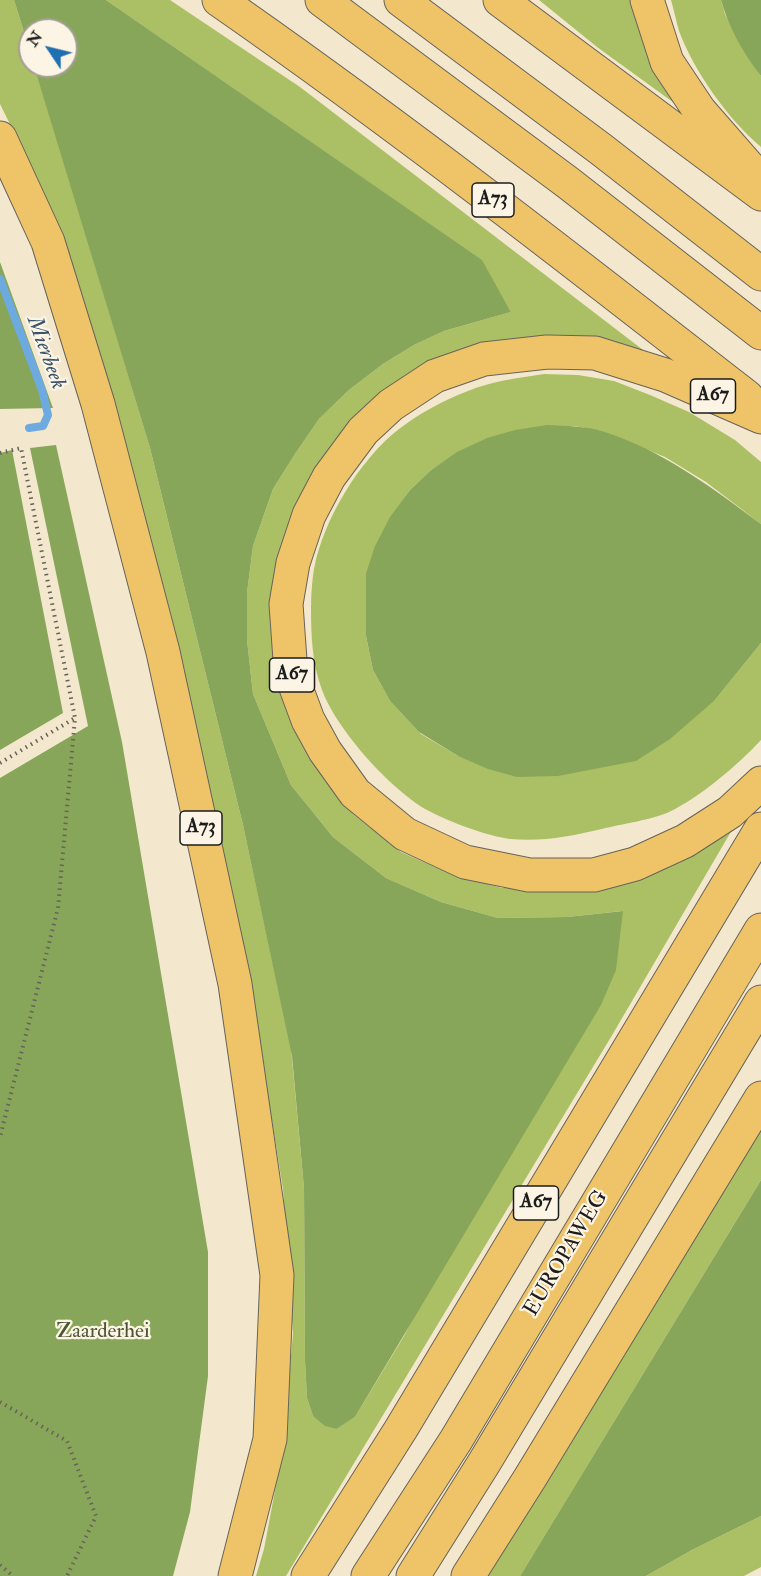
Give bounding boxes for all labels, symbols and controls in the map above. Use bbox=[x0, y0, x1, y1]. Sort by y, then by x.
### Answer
north arrow bbox=[18, 18, 78, 78]
text: N bbox=[23, 27, 47, 50]
road number: A73 bbox=[472, 183, 514, 217]
water label: Mierbeek bbox=[20, 313, 70, 393]
road number: A67 bbox=[690, 379, 736, 413]
road number: A67 bbox=[270, 658, 314, 692]
road number: A73 bbox=[180, 811, 222, 845]
road number: A67 bbox=[514, 1186, 558, 1220]
street label: EUROPAWEG bbox=[520, 1187, 614, 1321]
park label: Zaarderhei bbox=[57, 1319, 149, 1345]

